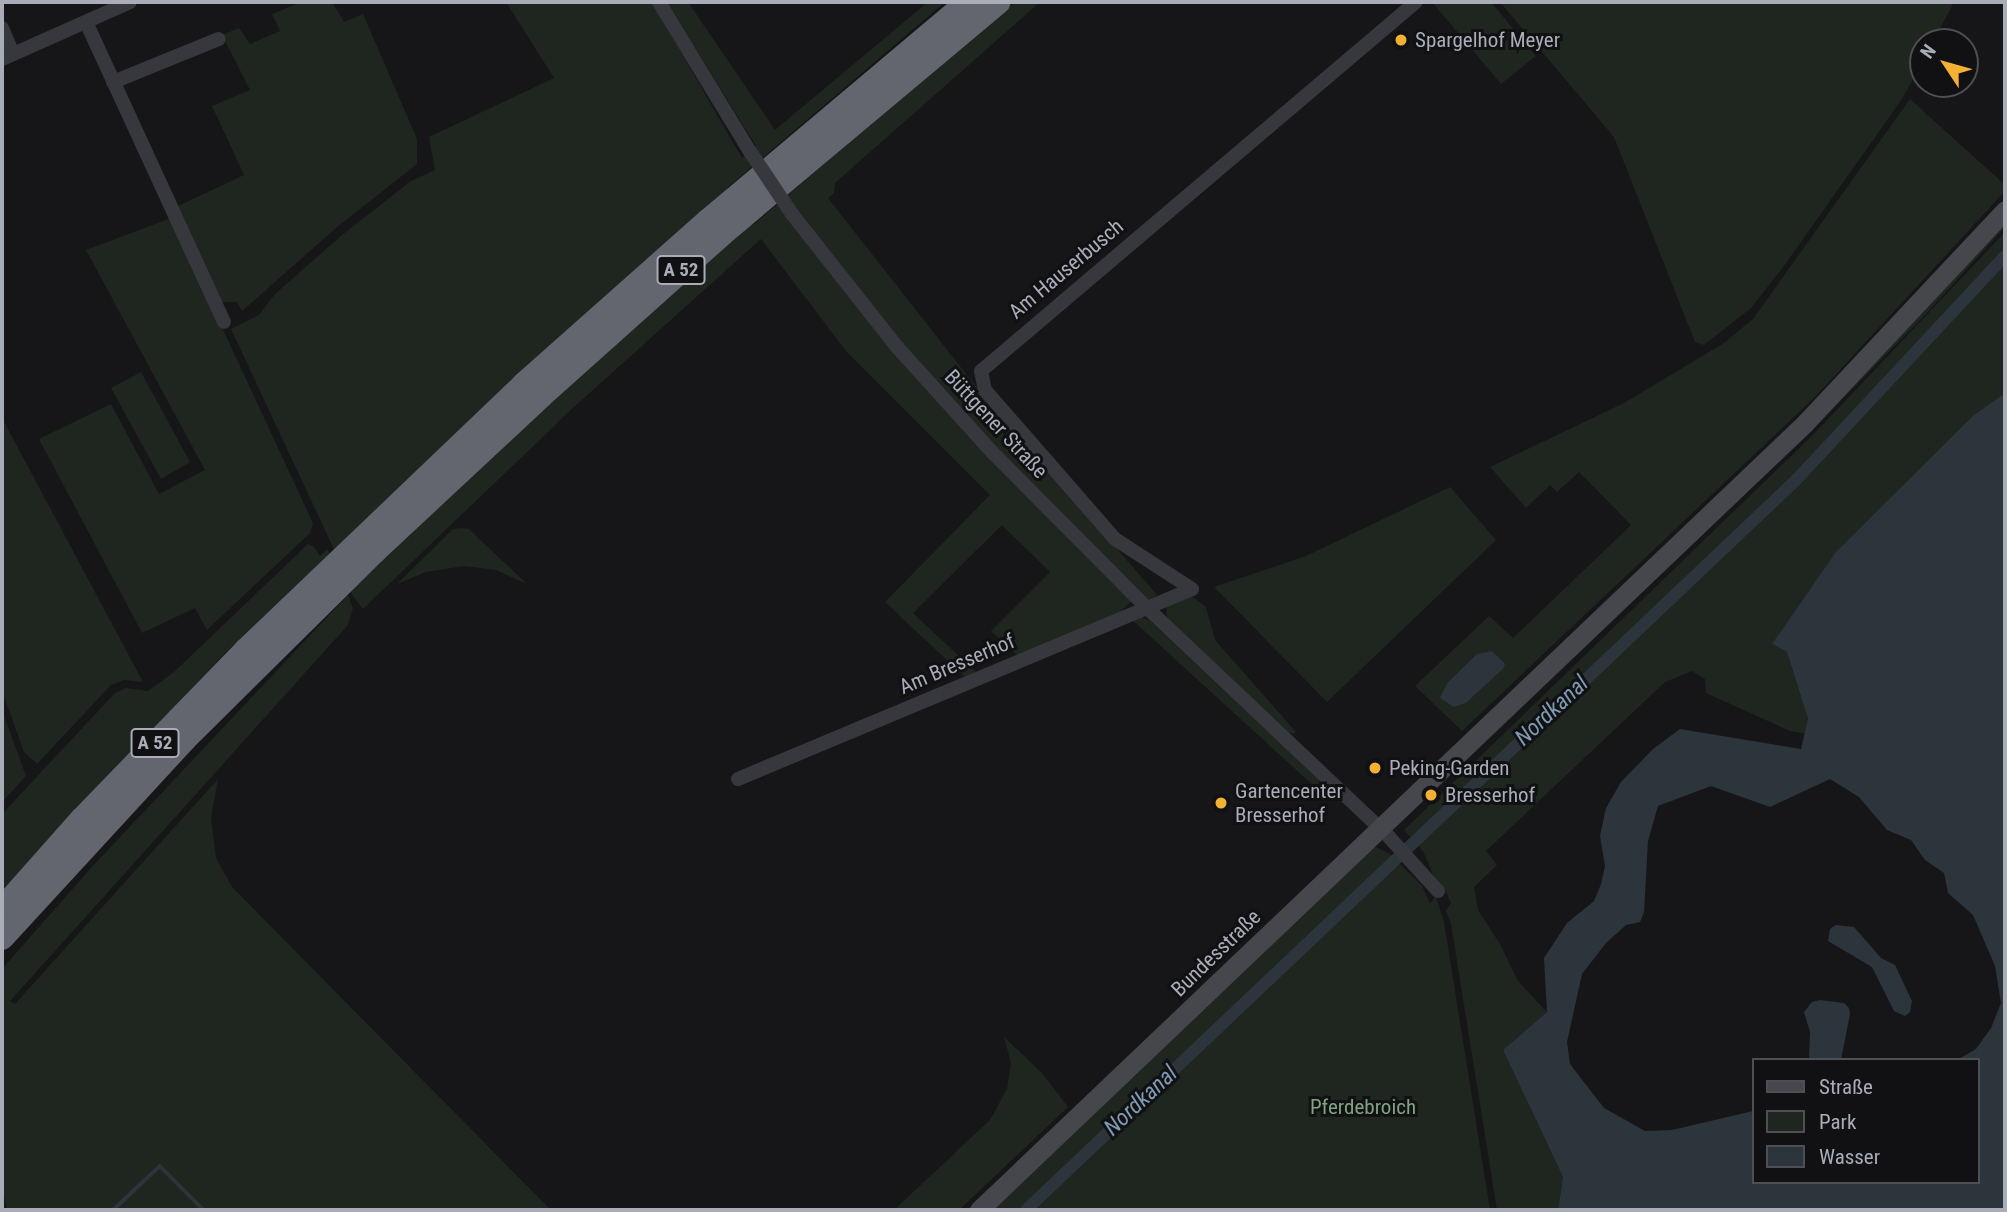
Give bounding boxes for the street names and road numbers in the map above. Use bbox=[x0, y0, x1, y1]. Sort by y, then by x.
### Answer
street label: Am Hauserbusch bbox=[1004, 214, 1128, 324]
road number: A 52 bbox=[656, 254, 706, 286]
street label: Büttgener Straße bbox=[939, 364, 1053, 484]
street label: Am Bresserhof bbox=[895, 628, 1019, 700]
road number: A 52 bbox=[130, 728, 180, 758]
street label: Bundesstraße bbox=[1166, 904, 1266, 1002]

